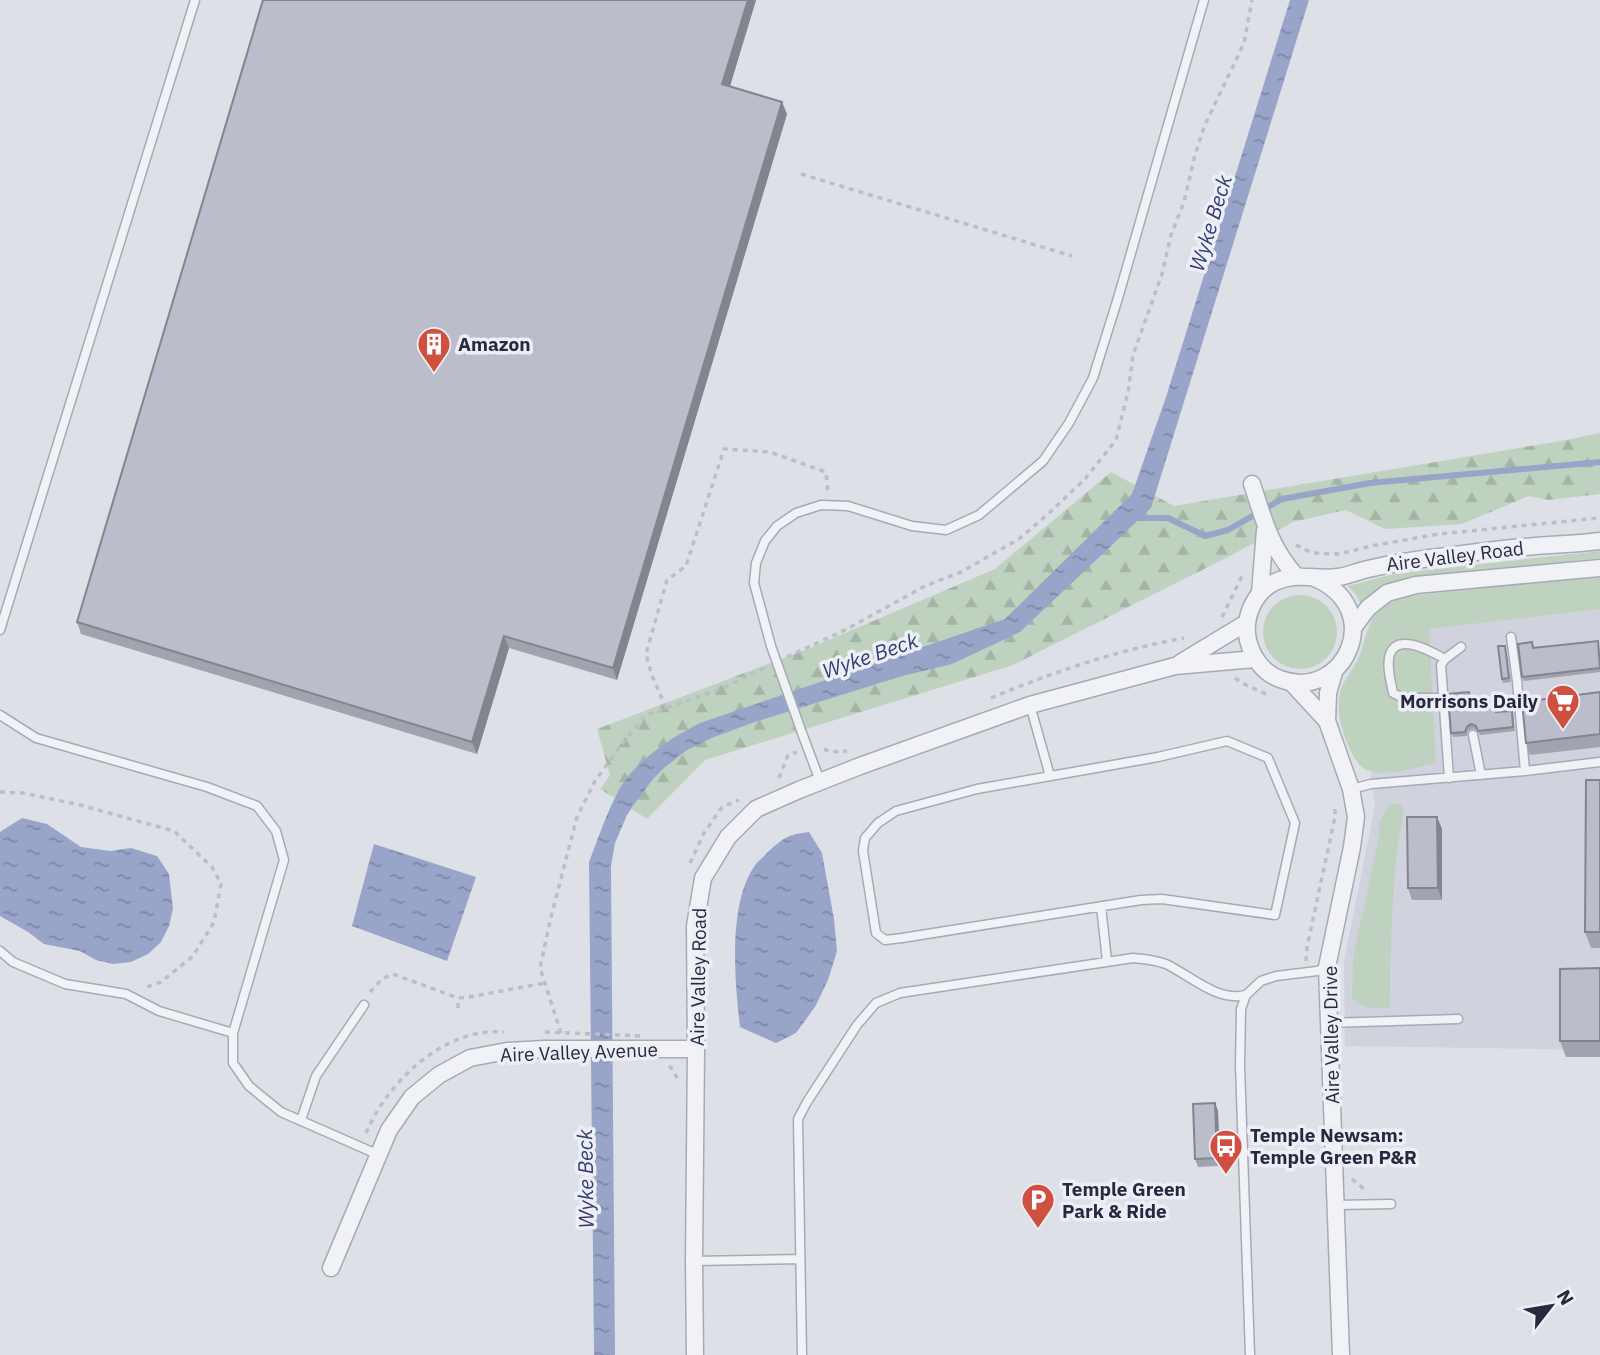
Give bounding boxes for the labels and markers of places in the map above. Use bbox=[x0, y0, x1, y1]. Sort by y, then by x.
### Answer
building icon: Amazon bbox=[415, 325, 453, 374]
place label: Amazon bbox=[458, 332, 530, 356]
supermarket icon: Morrisons Daily bbox=[1544, 682, 1582, 731]
place label: Morrisons Daily bbox=[1400, 689, 1539, 713]
place label: Temple Newsam: Temple Green P&R bbox=[1250, 1123, 1417, 1169]
bus stop icon: Temple Newsam: Temple Green P&R bbox=[1207, 1127, 1245, 1176]
place label: Temple Green Park & Ride bbox=[1062, 1177, 1186, 1223]
parking icon: Temple Green Park & Ride bbox=[1019, 1181, 1057, 1230]

